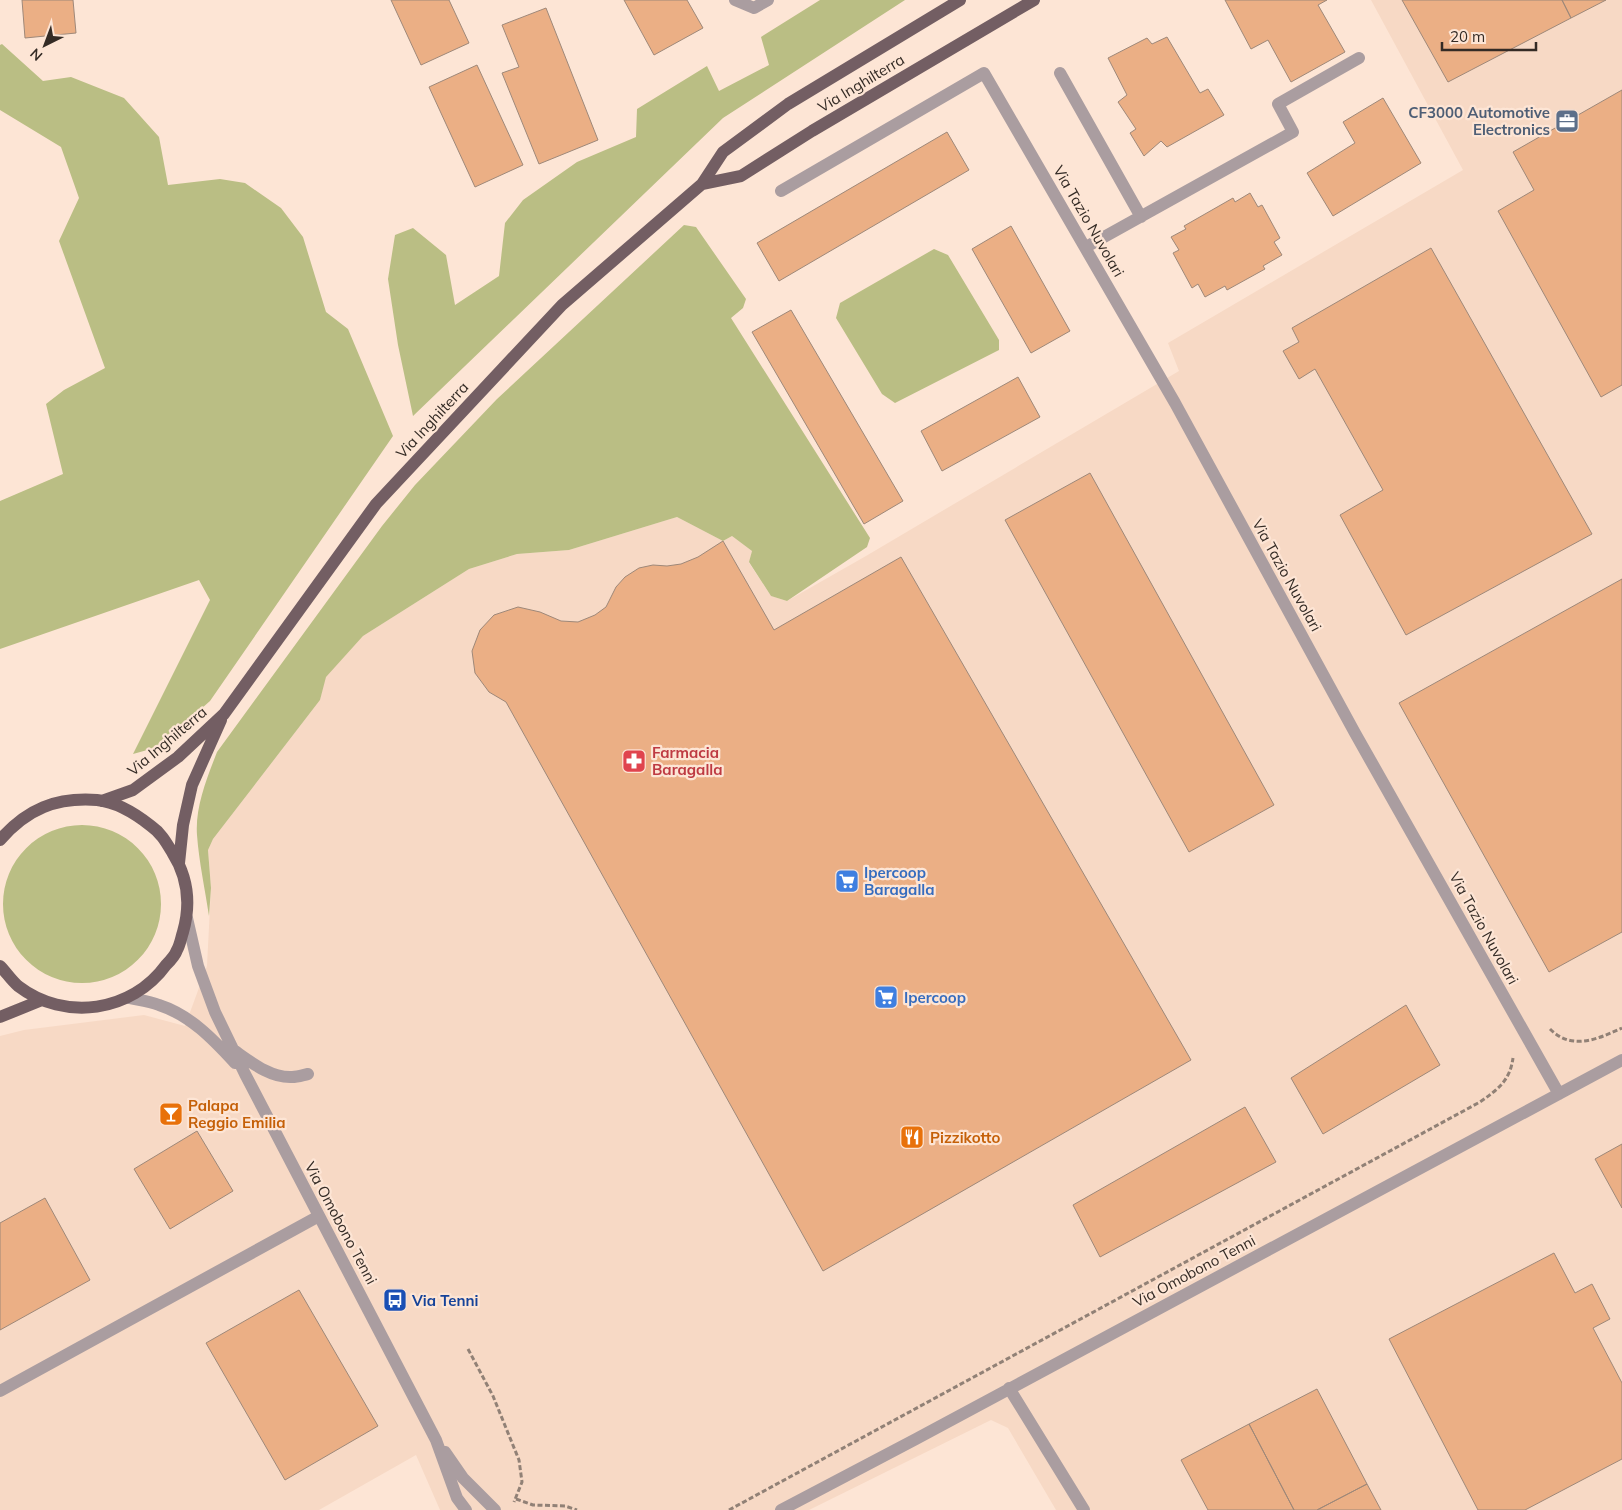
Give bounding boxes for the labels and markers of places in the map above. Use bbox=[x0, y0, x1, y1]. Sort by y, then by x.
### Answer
place label: CF3000 Automotive Electronics bbox=[1408, 103, 1550, 139]
office icon: CF3000 Automotive Electronics bbox=[1554, 108, 1580, 134]
place label: Farmacia Baragalla bbox=[652, 743, 723, 779]
pharmacy icon: Farmacia Baragalla bbox=[621, 748, 647, 774]
place label: Ipercoop Baragalla bbox=[864, 863, 935, 899]
supermarket icon: Ipercoop Baragalla bbox=[834, 868, 860, 894]
supermarket icon: Ipercoop bbox=[873, 984, 899, 1010]
place label: Ipercoop bbox=[904, 988, 966, 1007]
place label: Palapa Reggio Emilia bbox=[188, 1096, 286, 1132]
bar icon: Palapa Reggio Emilia bbox=[158, 1101, 184, 1127]
restaurant icon: Pizzikotto bbox=[899, 1124, 925, 1150]
place label: Pizzikotto bbox=[930, 1128, 1000, 1147]
bus stop icon: Via Tenni bbox=[382, 1287, 408, 1313]
place label: Via Tenni bbox=[411, 1291, 478, 1310]

